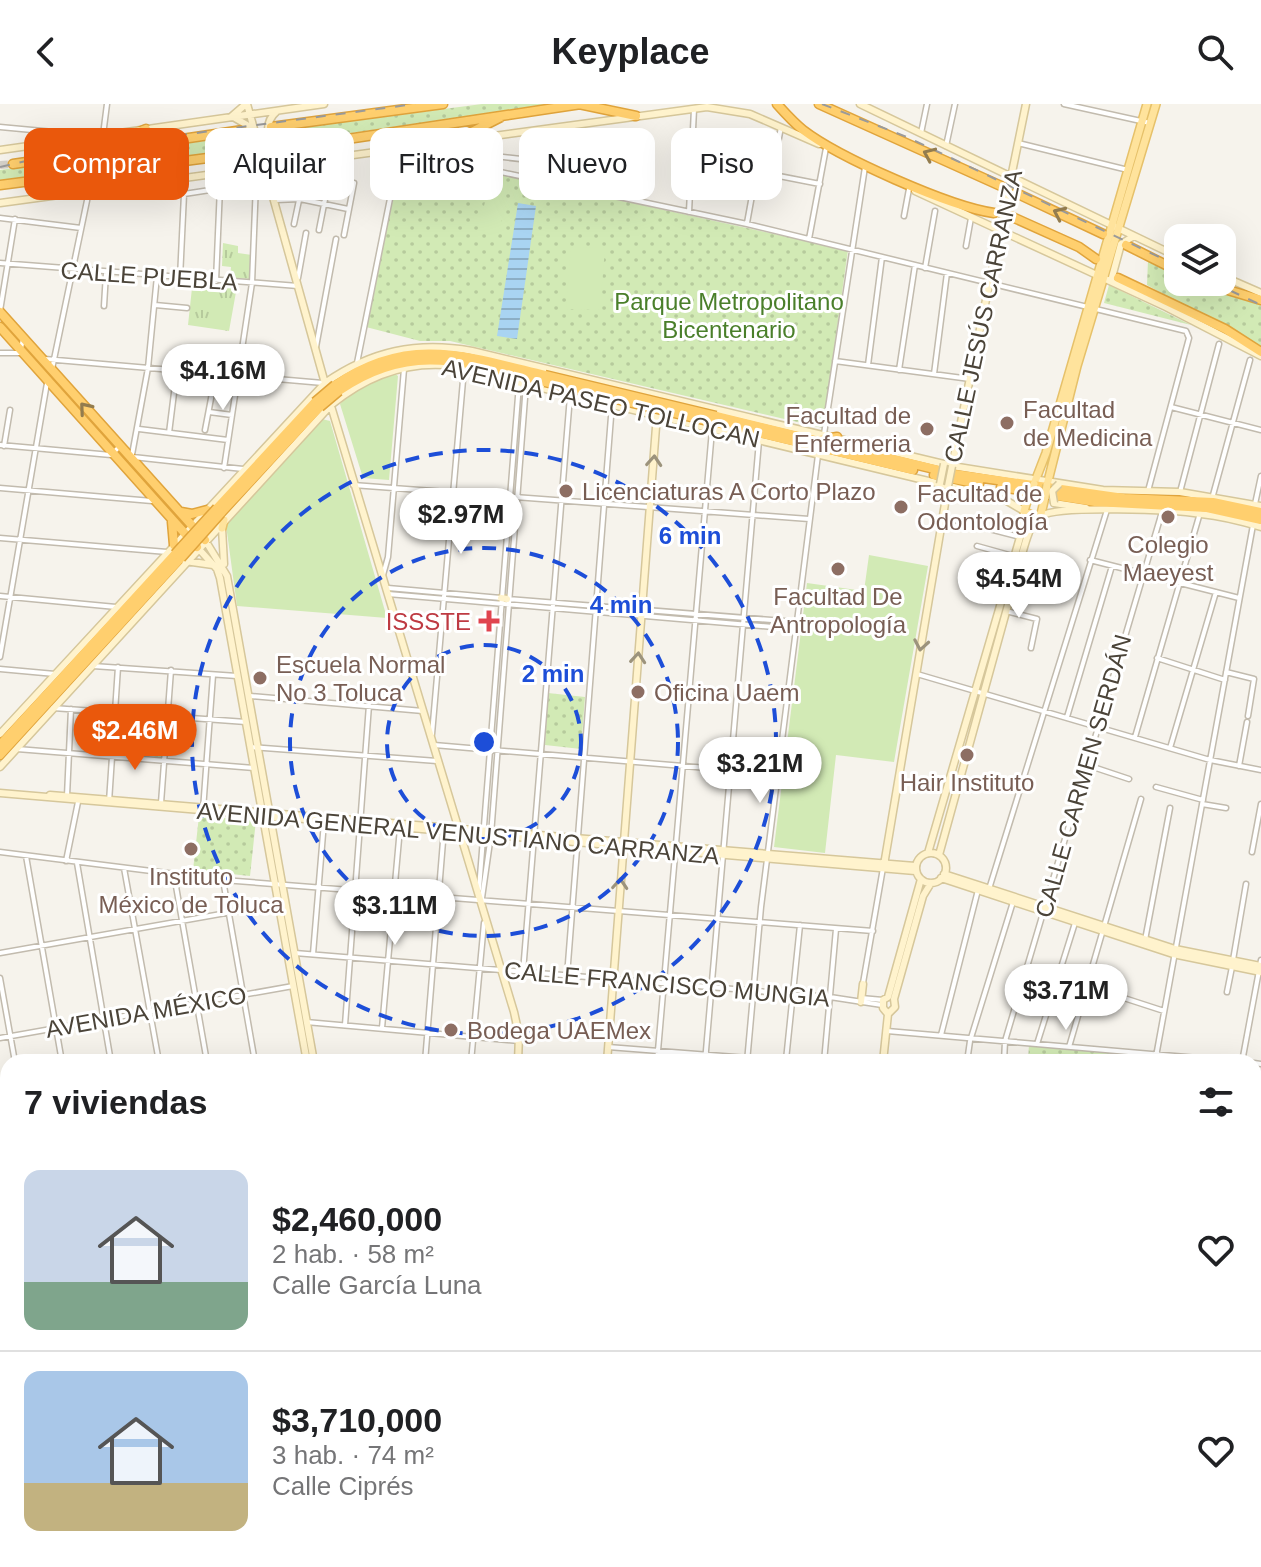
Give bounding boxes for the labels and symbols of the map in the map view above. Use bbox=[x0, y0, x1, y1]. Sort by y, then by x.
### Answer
one-way arrow bbox=[923, 148, 938, 164]
street label: CALLE JESÚS CARRANZA bbox=[939, 167, 1027, 465]
one-way arrow bbox=[1053, 207, 1068, 223]
street label: CALLE PUEBLA bbox=[60, 256, 238, 296]
park label: Parque Metropolitano Bicentenario bbox=[614, 288, 844, 343]
pin: $4.16M bbox=[158, 344, 288, 412]
street label: AVENIDA PASEO TOLLOCAN bbox=[440, 353, 762, 453]
place label: Facultad de Medicina bbox=[1023, 396, 1153, 451]
place label: Facultad de Enfermeria bbox=[786, 402, 912, 457]
one-way arrow bbox=[80, 403, 95, 417]
marker: Facultad de Medicina bbox=[998, 414, 1016, 432]
marker: Facultad de Enfermeria bbox=[918, 420, 936, 438]
one-way arrow bbox=[645, 454, 662, 467]
place label: Licenciaturas A Corto Plazo bbox=[582, 478, 876, 505]
place label: Facultad de Odontología bbox=[917, 480, 1048, 535]
marker: Licenciaturas A Corto Plazo bbox=[557, 482, 575, 500]
pin: $2.97M bbox=[396, 488, 526, 556]
marker: Facultad de Odontología bbox=[892, 498, 910, 516]
marker: Colegio Maeyest bbox=[1159, 508, 1177, 526]
text: 6 min bbox=[659, 522, 721, 549]
place label: Colegio Maeyest bbox=[1123, 531, 1214, 586]
pin: $4.54M bbox=[954, 552, 1084, 620]
marker: Facultad De Antropología bbox=[829, 560, 847, 578]
place label: Facultad De Antropología bbox=[770, 583, 907, 638]
text: 4 min bbox=[590, 591, 652, 618]
place label: ISSSTE bbox=[386, 608, 471, 635]
marker: ISSSTE bbox=[478, 610, 500, 632]
street label: CALLE CARMEN SERDÁN bbox=[1030, 631, 1136, 921]
one-way arrow bbox=[913, 639, 930, 652]
place label: Escuela Normal No 3 Toluca bbox=[276, 651, 445, 706]
one-way arrow bbox=[630, 651, 647, 664]
text: 2 min bbox=[522, 660, 584, 687]
marker: Escuela Normal No 3 Toluca bbox=[251, 669, 269, 687]
place label: Oficina Uaem bbox=[654, 679, 799, 706]
marker: Oficina Uaem bbox=[629, 683, 647, 701]
pin: $2.46M bbox=[70, 704, 200, 772]
centre of rings bbox=[470, 728, 498, 756]
pin: $3.21M bbox=[695, 737, 825, 805]
marker: Hair Instituto bbox=[958, 746, 976, 764]
place label: Hair Instituto bbox=[900, 769, 1034, 796]
street label: AVENIDA GENERAL VENUSTIANO CARRANZA bbox=[196, 797, 720, 869]
marker: Instituto México de Toluca bbox=[182, 840, 200, 858]
place label: Instituto México de Toluca bbox=[99, 863, 284, 918]
one-way arrow bbox=[611, 877, 628, 890]
pin: $3.11M bbox=[330, 879, 460, 947]
street label: CALLE FRANCISCO MUNGIA bbox=[503, 956, 831, 1012]
pin: $3.71M bbox=[1001, 964, 1131, 1032]
street label: AVENIDA MÉXICO bbox=[43, 981, 249, 1043]
place label: Bodega UAEMex bbox=[467, 1017, 651, 1044]
marker: Bodega UAEMex bbox=[442, 1021, 460, 1039]

